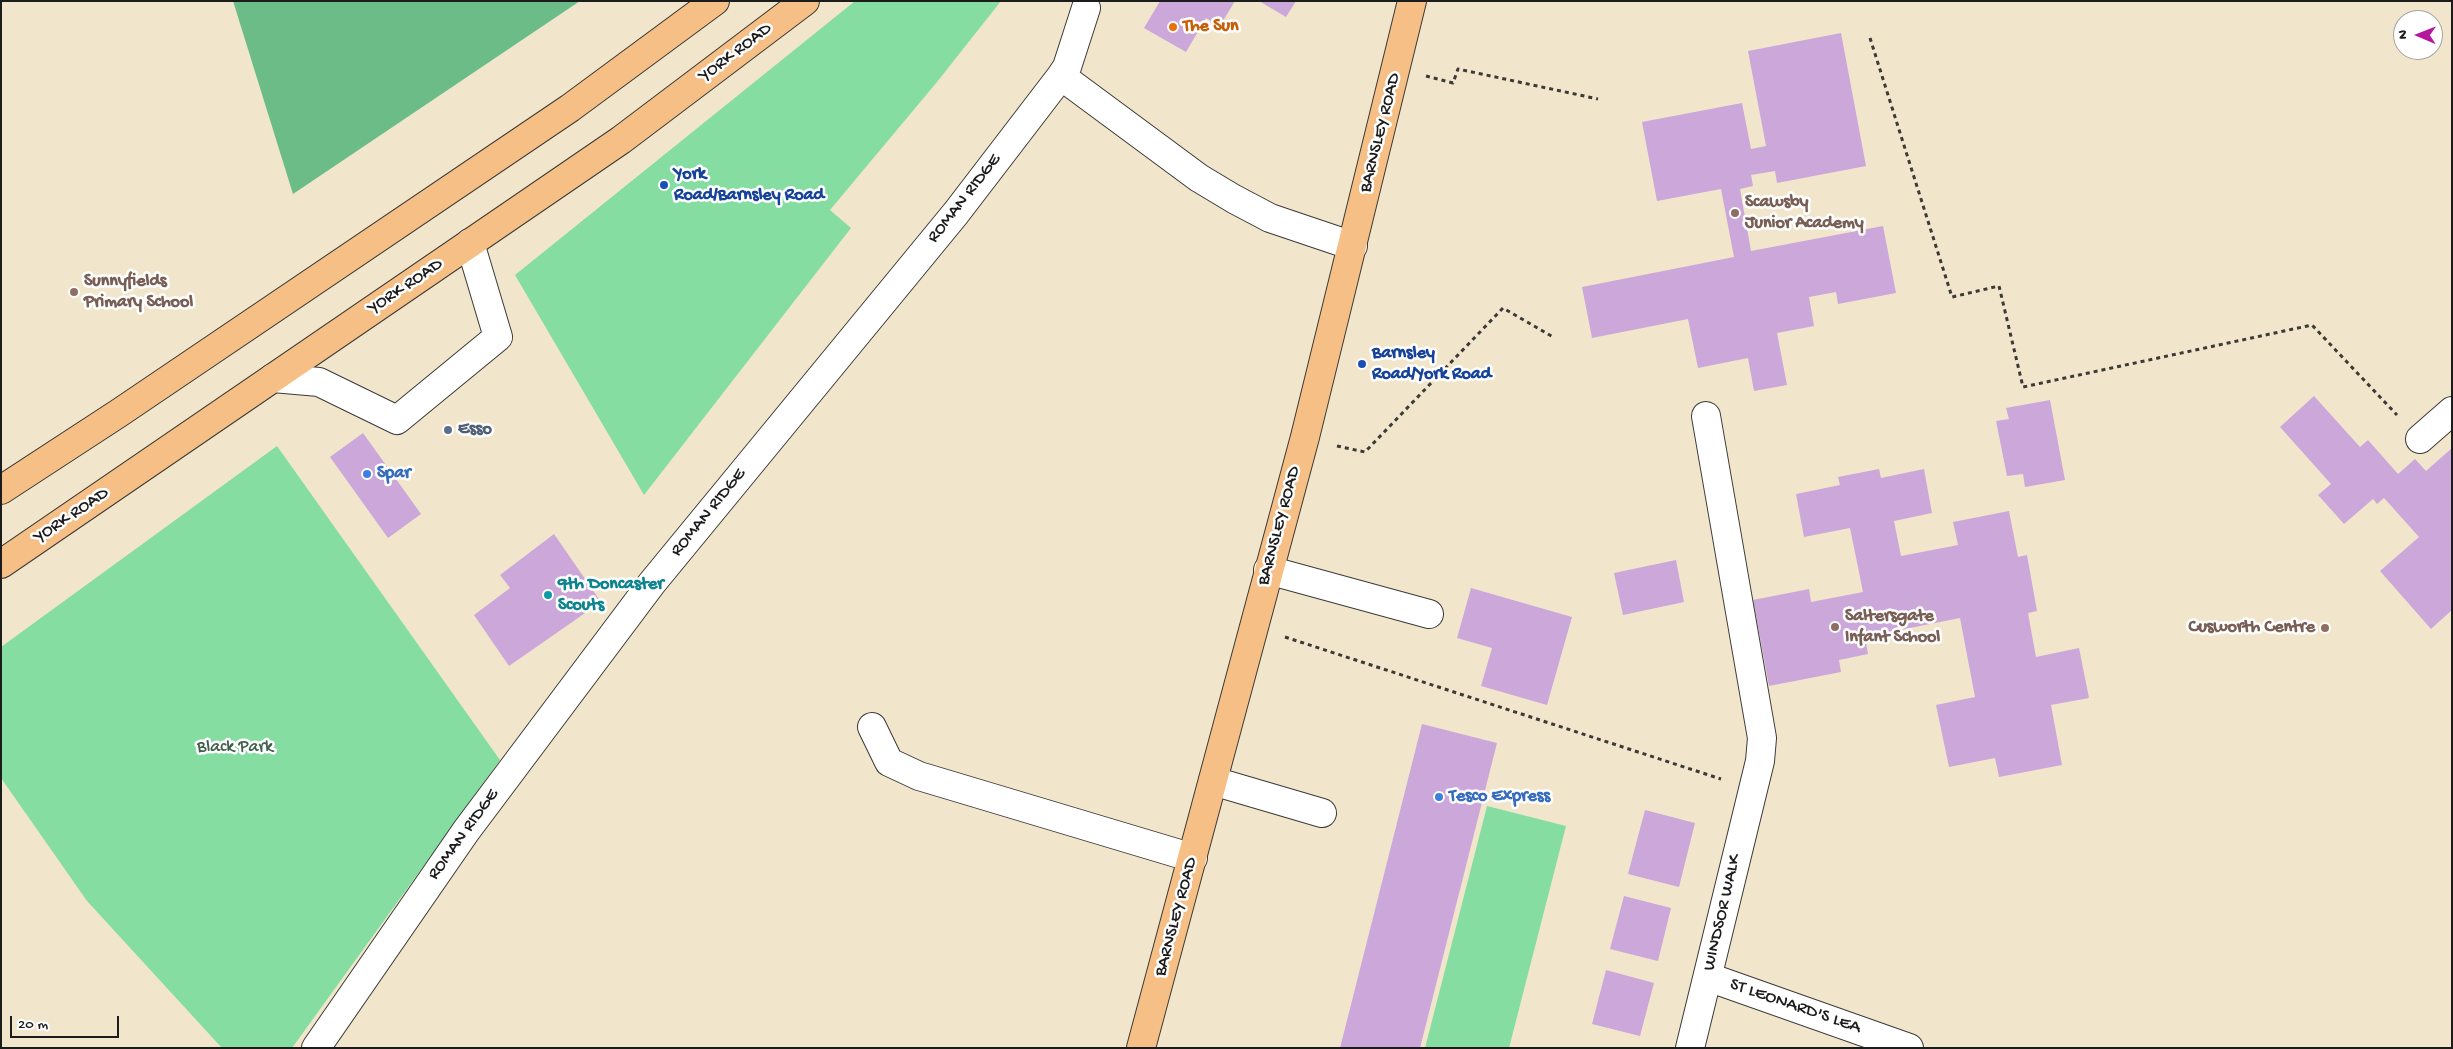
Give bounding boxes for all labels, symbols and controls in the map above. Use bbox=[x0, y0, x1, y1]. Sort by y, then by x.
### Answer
north arrow bbox=[2393, 10, 2443, 60]
place label: The Sun bbox=[1183, 16, 1238, 38]
street label: YORK ROAD bbox=[695, 19, 777, 87]
marker: The Sun bbox=[1167, 21, 1179, 33]
text: N bbox=[2395, 30, 2412, 39]
street label: BARNSLEY ROAD bbox=[1356, 71, 1406, 195]
street label: ROMAN RIDGE bbox=[923, 150, 1007, 248]
place label: York Road/Barnsley Road bbox=[674, 164, 824, 206]
marker: York Road/Barnsley Road bbox=[658, 179, 670, 191]
place label: Scawsby Junior Academy bbox=[1745, 192, 1864, 234]
marker: Scawsby Junior Academy bbox=[1729, 207, 1741, 219]
street label: YORK ROAD bbox=[365, 254, 447, 320]
place label: Sunnyfields Primary School bbox=[84, 271, 193, 314]
marker: Sunnyfields Primary School bbox=[68, 286, 80, 298]
place label: Barnsley Road/York Road bbox=[1372, 343, 1491, 386]
marker: Barnsley Road/York Road bbox=[1356, 358, 1368, 370]
place label: Esso bbox=[458, 419, 492, 441]
marker: Esso bbox=[442, 424, 454, 436]
place label: Spar bbox=[377, 463, 411, 485]
street label: ROMAN RIDGE bbox=[667, 464, 751, 562]
street label: BARNSLEY ROAD bbox=[1254, 464, 1306, 588]
marker: Spar bbox=[361, 468, 373, 480]
street label: YORK ROAD bbox=[31, 483, 113, 549]
place label: 9th Doncaster Scouts bbox=[558, 574, 664, 616]
marker: 9th Doncaster Scouts bbox=[542, 589, 554, 601]
place label: Saltersgate Infant School bbox=[1845, 606, 1940, 649]
place label: Cusworth Centre bbox=[2189, 617, 2315, 639]
marker: Saltersgate Infant School bbox=[1829, 621, 1841, 633]
marker: Cusworth Centre bbox=[2319, 622, 2331, 634]
park label: Black Park bbox=[197, 737, 273, 759]
street label: ROMAN RIDGE bbox=[424, 785, 504, 885]
place label: Tesco Express bbox=[1449, 786, 1550, 808]
marker: Tesco Express bbox=[1433, 791, 1445, 803]
street label: WINDSOR WALK bbox=[1699, 853, 1747, 973]
street label: BARNSLEY ROAD bbox=[1151, 855, 1203, 979]
street label: ST LEONARD'S LEA bbox=[1727, 974, 1863, 1040]
scale bar bbox=[12, 1006, 121, 1038]
text: 20 m bbox=[18, 1016, 48, 1034]

